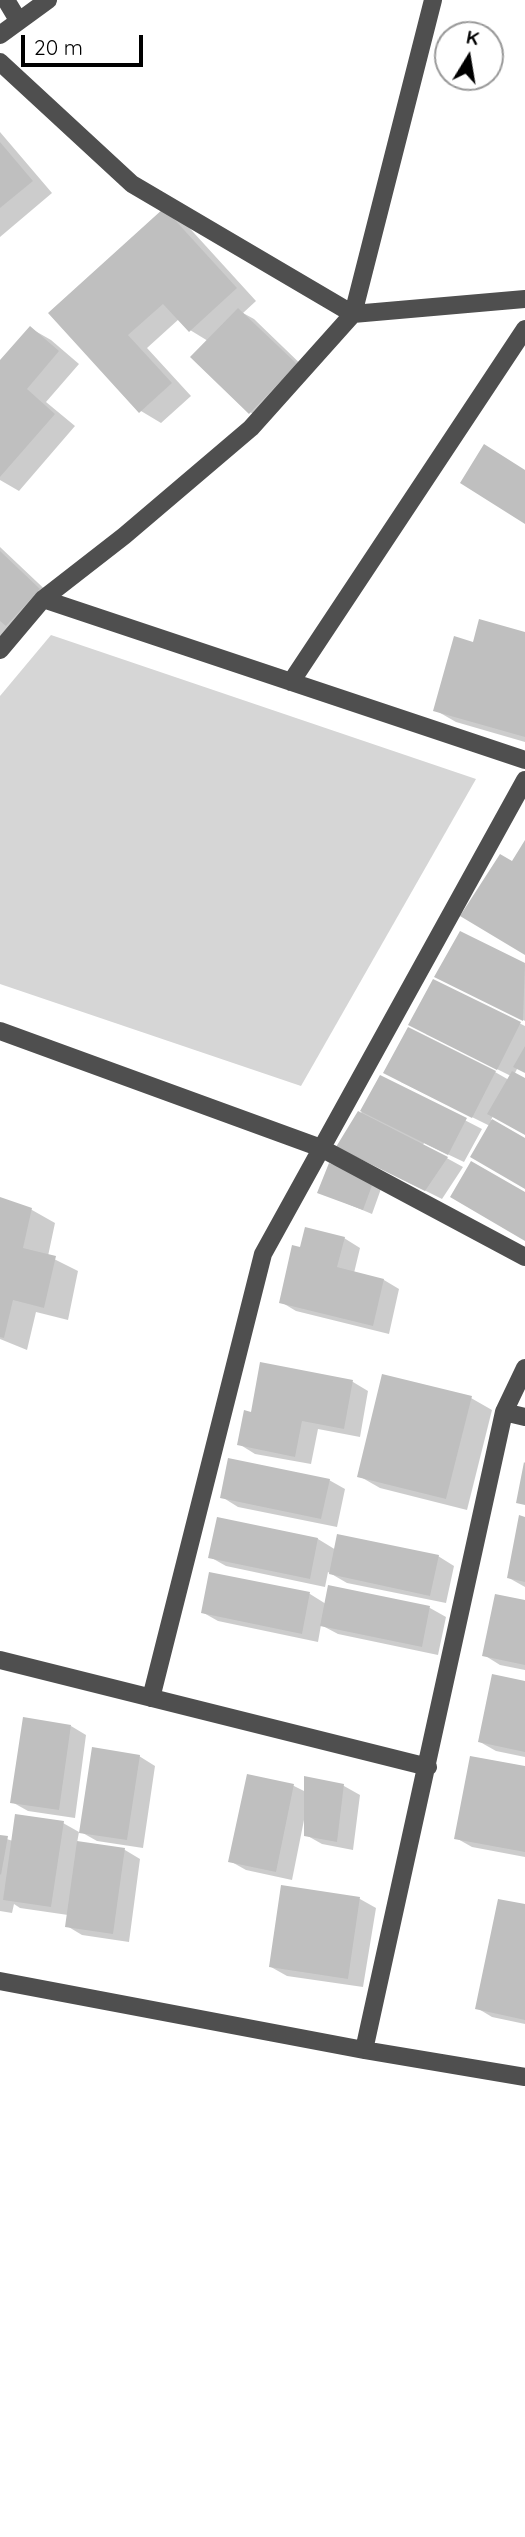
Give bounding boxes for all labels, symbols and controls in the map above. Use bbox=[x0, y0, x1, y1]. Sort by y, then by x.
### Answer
scale bar bbox=[24, 21, 147, 65]
north arrow bbox=[434, 21, 504, 91]
text: K bbox=[464, 24, 481, 50]
text: 20 m bbox=[34, 34, 83, 60]

